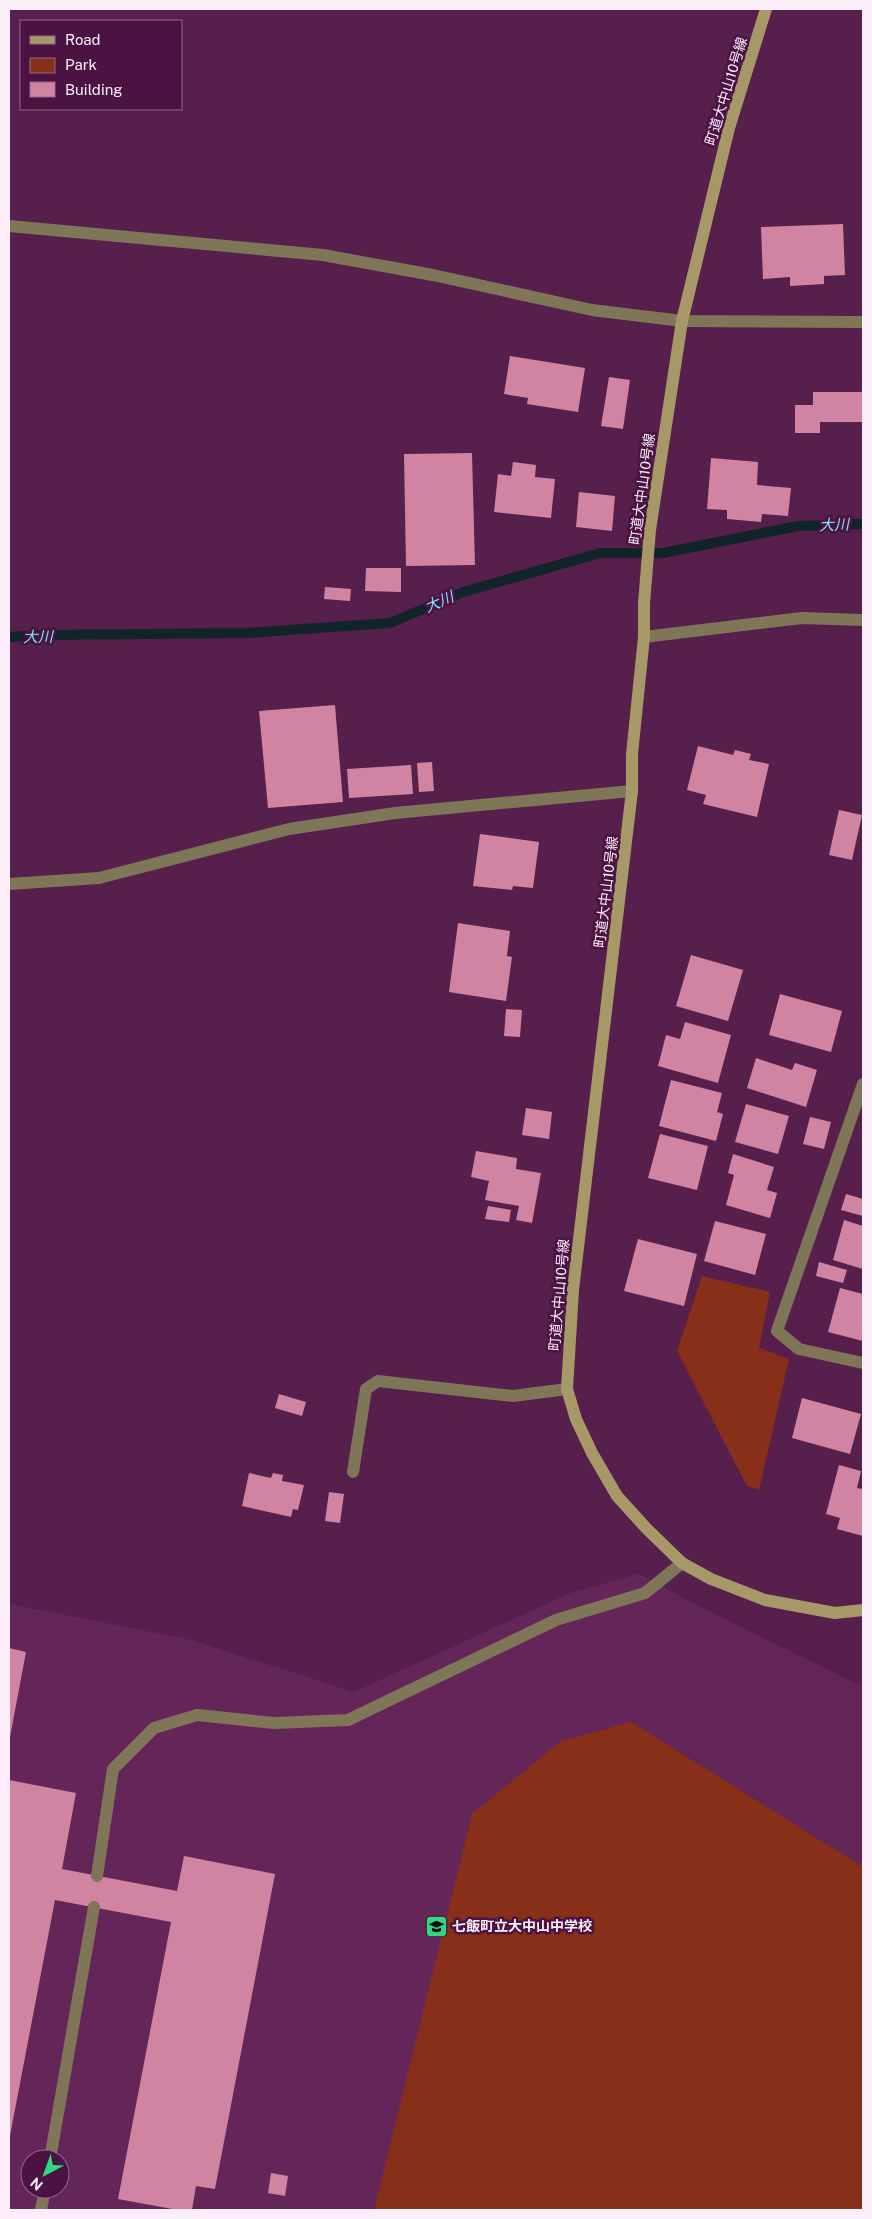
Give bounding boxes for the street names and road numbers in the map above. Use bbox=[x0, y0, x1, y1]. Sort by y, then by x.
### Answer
street label: 町道大中山10号線 bbox=[702, 35, 750, 147]
street label: 町道大中山10号線 bbox=[626, 432, 658, 546]
street label: 町道大中山10号線 bbox=[591, 835, 621, 949]
street label: 町道大中山10号線 bbox=[546, 1238, 572, 1352]

